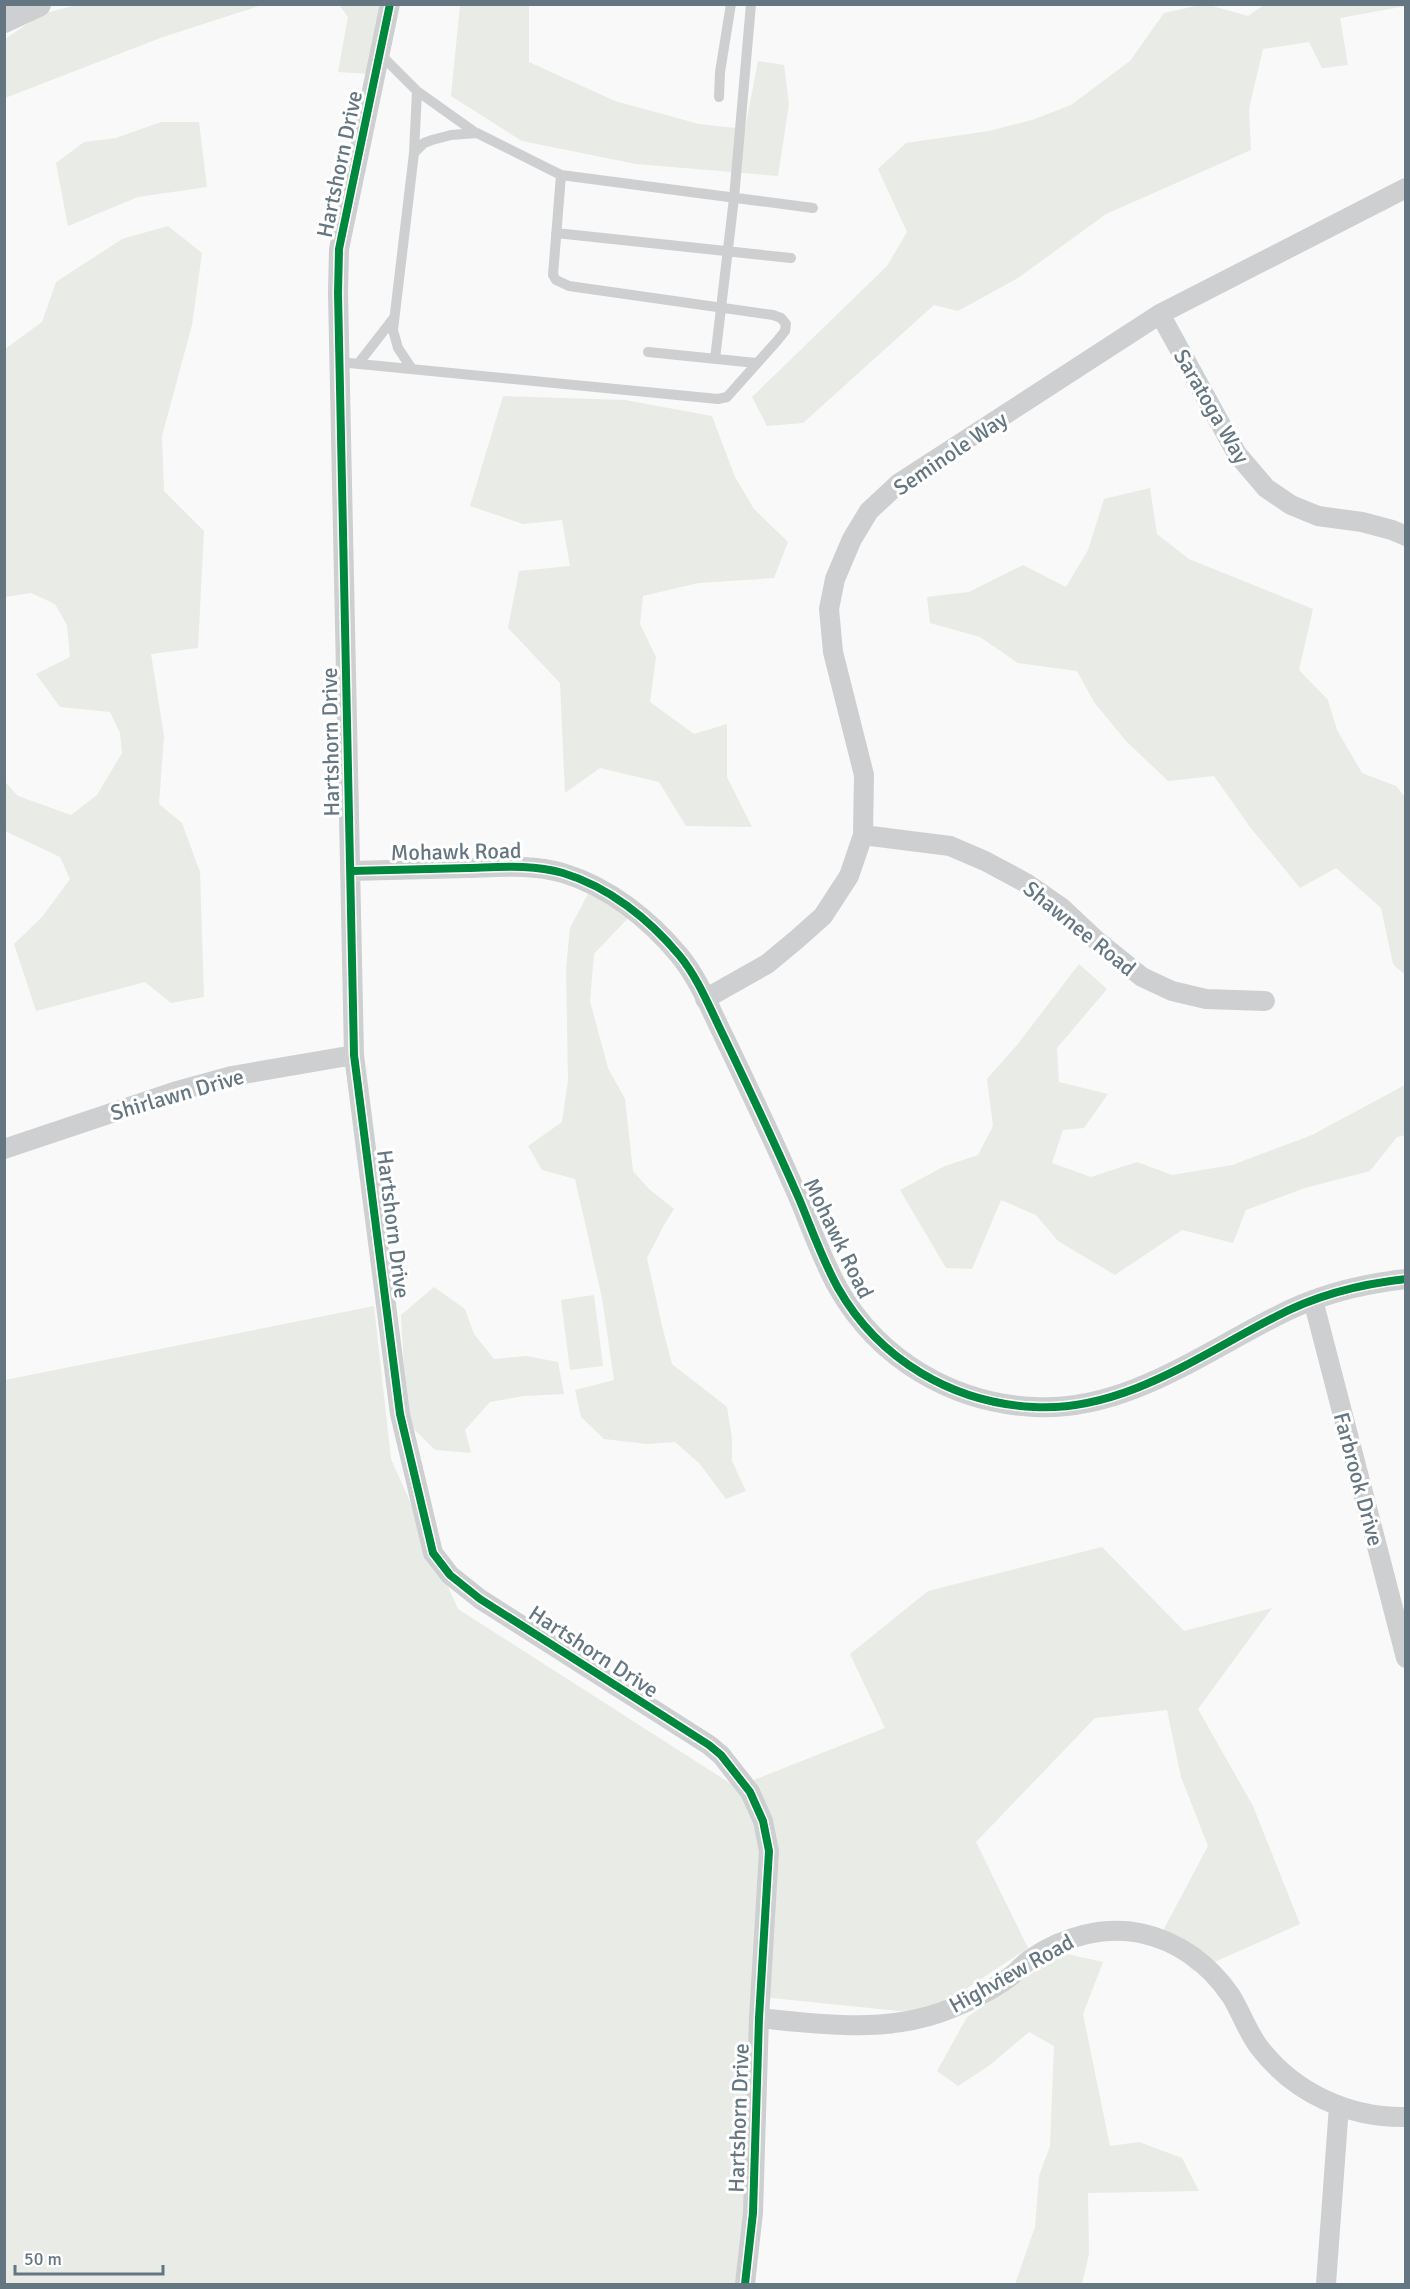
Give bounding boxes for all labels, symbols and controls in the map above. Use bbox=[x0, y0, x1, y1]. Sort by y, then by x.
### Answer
street label: Hartshorn Drive bbox=[311, 88, 368, 240]
street label: Saratoga Way bbox=[1168, 344, 1256, 469]
street label: Seminole Way bbox=[888, 405, 1013, 501]
street label: Hartshorn Drive bbox=[316, 667, 345, 817]
street label: Mohawk Road bbox=[390, 837, 522, 866]
street label: Shawnee Road bbox=[1018, 875, 1141, 982]
street label: Shirlawn Drive bbox=[107, 1063, 247, 1126]
street label: Hartshorn Drive bbox=[371, 1148, 416, 1300]
street label: Mohawk Road bbox=[798, 1173, 879, 1303]
street label: Farbrook Drive bbox=[1328, 1409, 1389, 1549]
street label: Hartshorn Drive bbox=[524, 1599, 664, 1703]
street label: Highview Road bbox=[944, 1928, 1078, 2019]
street label: Hartshorn Drive bbox=[722, 2043, 755, 2193]
scale bar bbox=[15, 2238, 164, 2276]
text: 50 m bbox=[24, 2248, 62, 2270]

